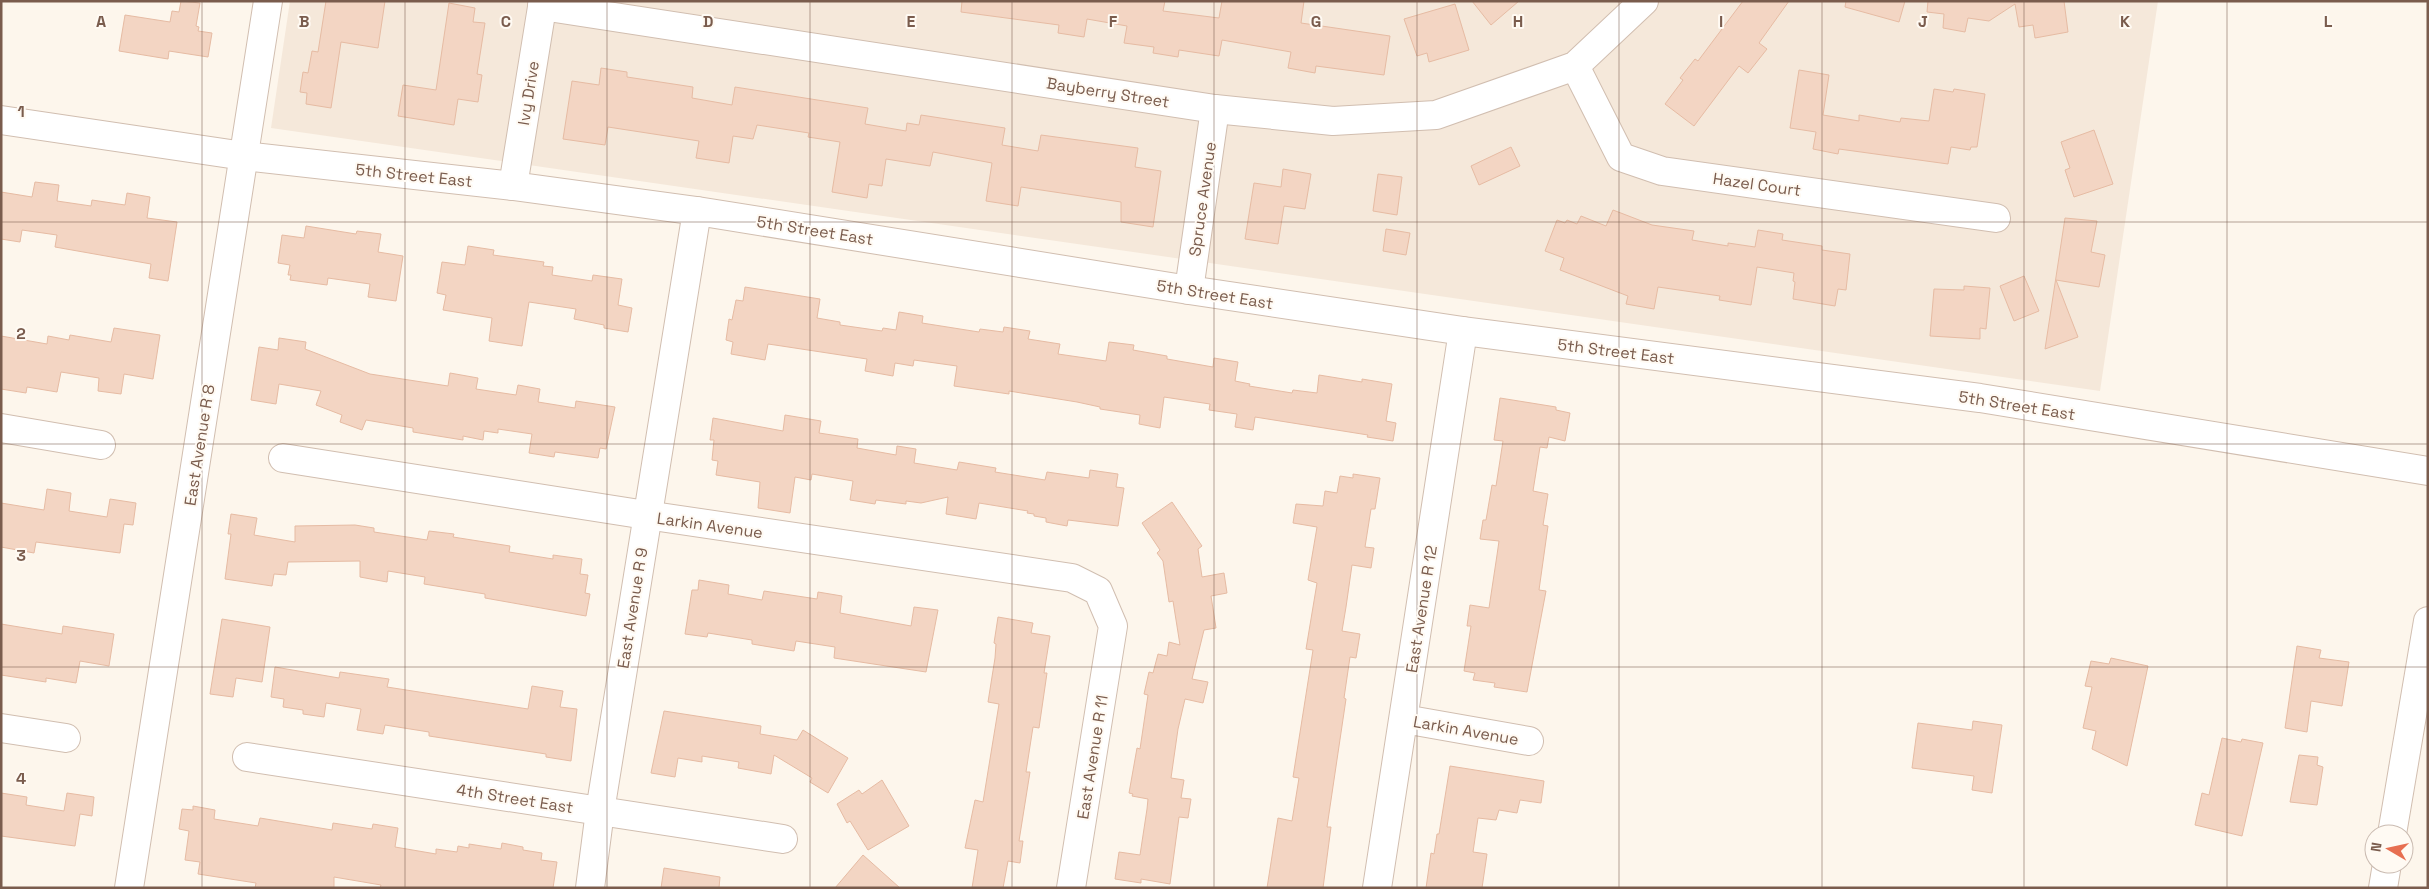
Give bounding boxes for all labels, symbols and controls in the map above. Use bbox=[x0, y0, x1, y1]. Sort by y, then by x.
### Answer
text: A bbox=[96, 11, 106, 32]
text: B bbox=[299, 11, 309, 32]
text: C bbox=[501, 11, 511, 32]
text: D bbox=[703, 11, 713, 32]
text: E bbox=[907, 11, 916, 32]
text: F bbox=[1109, 11, 1118, 32]
text: G bbox=[1311, 11, 1321, 32]
text: H bbox=[1513, 11, 1523, 32]
text: I bbox=[1719, 11, 1723, 32]
text: J bbox=[1918, 11, 1928, 32]
text: K bbox=[2120, 11, 2130, 32]
text: L bbox=[2324, 11, 2333, 32]
street label: Ivy Drive bbox=[513, 59, 544, 127]
street label: Bayberry Street bbox=[1045, 72, 1171, 113]
text: 1 bbox=[17, 101, 25, 122]
street label: Spruce Avenue bbox=[1184, 140, 1221, 258]
street label: 5th Street East bbox=[354, 159, 474, 192]
street label: Hazel Court bbox=[1712, 168, 1802, 201]
street label: 5th Street East bbox=[755, 211, 875, 250]
street label: 5th Street East bbox=[1155, 275, 1275, 314]
text: 2 bbox=[16, 323, 26, 344]
street label: 5th Street East bbox=[1556, 334, 1676, 369]
street label: East Avenue R 8 bbox=[180, 383, 219, 507]
street label: 5th Street East bbox=[1957, 386, 2077, 425]
street label: Larkin Avenue bbox=[656, 508, 764, 543]
street label: East Avenue R 12 bbox=[1401, 544, 1442, 674]
text: 3 bbox=[16, 545, 26, 566]
street label: East Avenue R 9 bbox=[613, 546, 652, 670]
street label: East Avenue R 11 bbox=[1072, 693, 1113, 821]
street label: Larkin Avenue bbox=[1412, 711, 1520, 750]
text: 4 bbox=[16, 768, 26, 789]
street label: 4th Street East bbox=[455, 779, 575, 818]
north arrow bbox=[2364, 824, 2414, 874]
text: N bbox=[2367, 841, 2386, 853]

